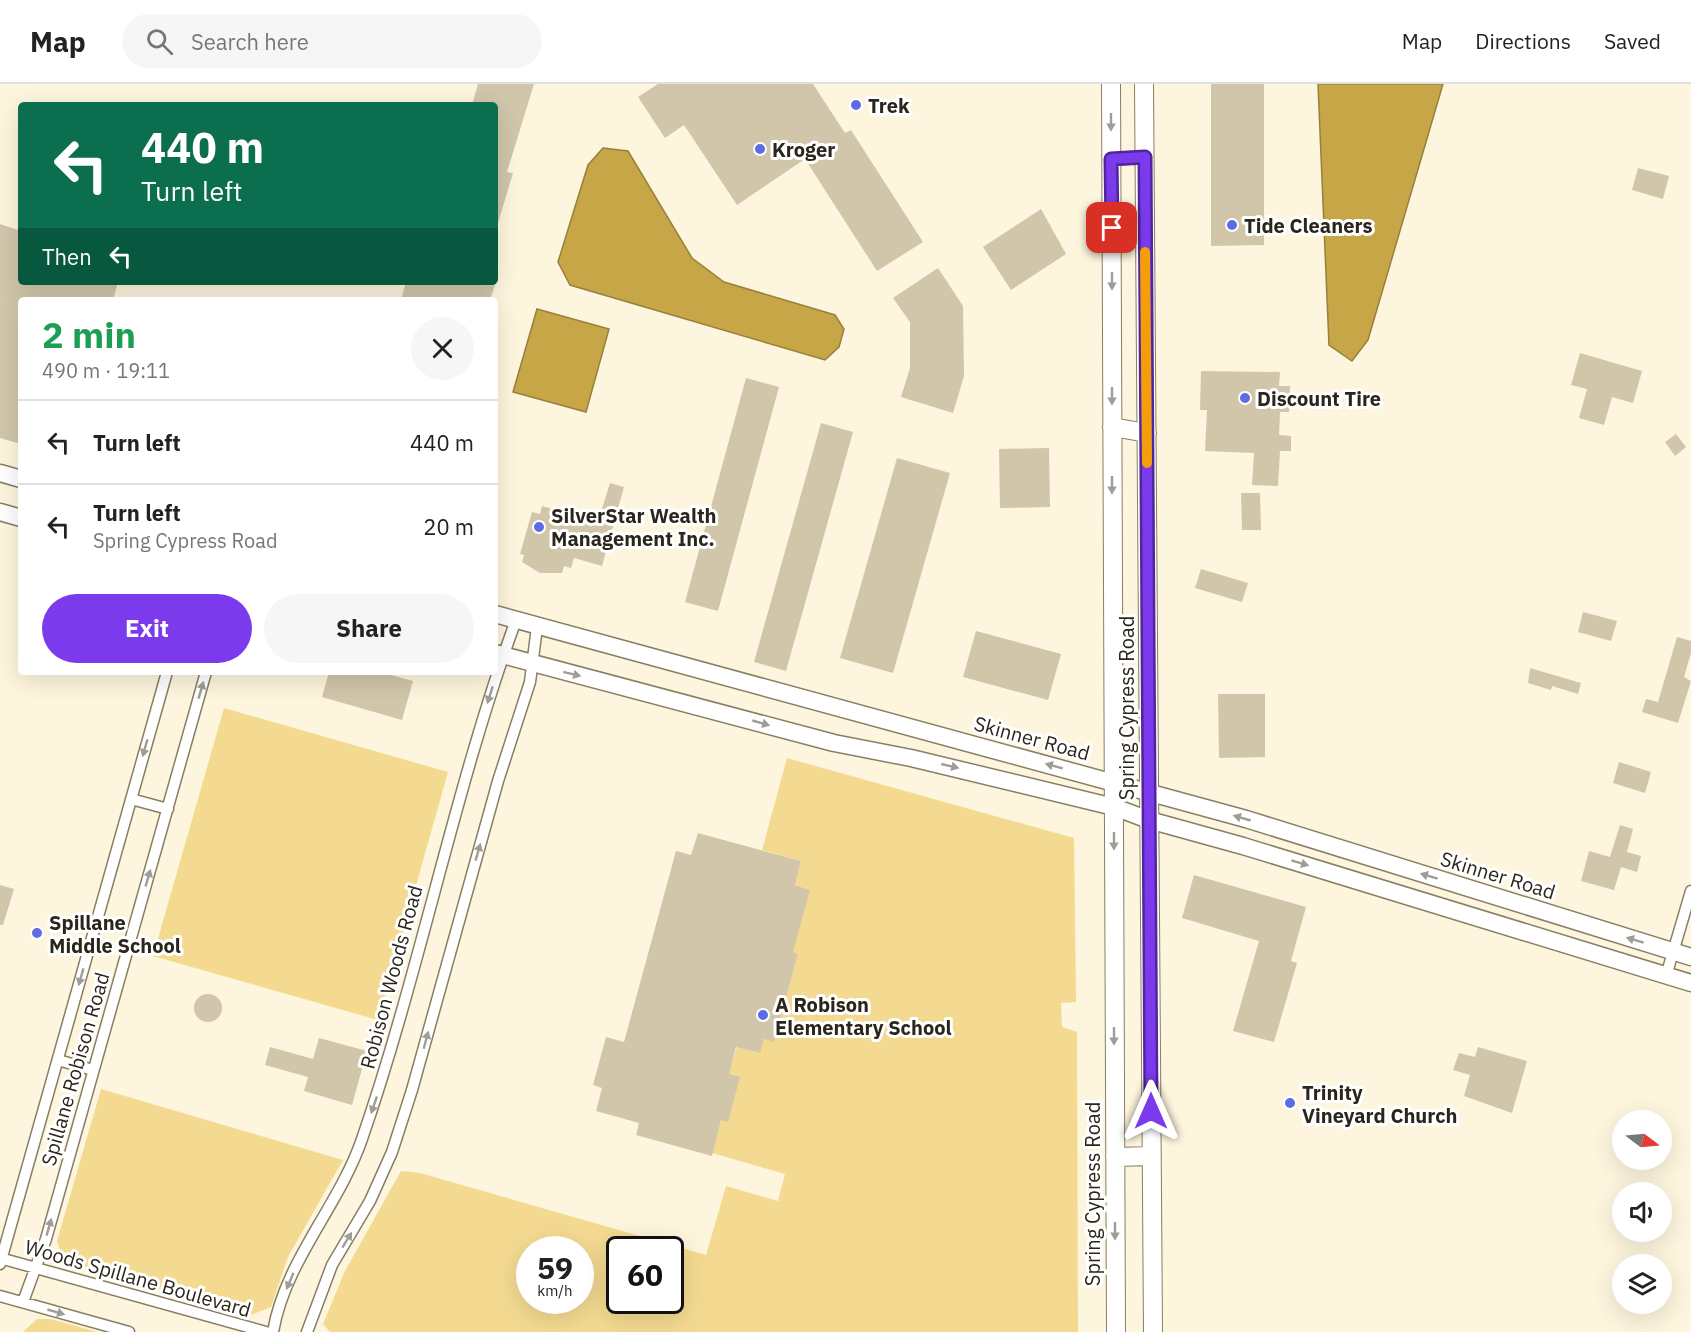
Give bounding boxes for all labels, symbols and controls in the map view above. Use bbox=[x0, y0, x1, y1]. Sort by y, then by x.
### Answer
search box bbox=[122, 14, 542, 68]
text: Map bbox=[30, 23, 86, 60]
icon: search bbox=[143, 25, 176, 58]
text: Search here bbox=[191, 27, 309, 56]
text: Map bbox=[1402, 27, 1442, 55]
text: Directions bbox=[1475, 27, 1571, 55]
text: Saved bbox=[1604, 27, 1661, 55]
place label: Trek bbox=[868, 92, 910, 119]
marker: Trek bbox=[849, 98, 863, 112]
one-way arrow bbox=[1106, 112, 1116, 131]
text: 440 m bbox=[141, 120, 264, 175]
icon: left bbox=[42, 126, 120, 204]
place label: Kroger bbox=[772, 136, 835, 163]
marker: Kroger bbox=[753, 142, 767, 156]
text: Turn left bbox=[141, 173, 242, 208]
pin bbox=[1086, 202, 1137, 253]
icon: arrive bbox=[1095, 211, 1128, 244]
place label: Tide Cleaners bbox=[1244, 212, 1373, 239]
marker: Tide Cleaners bbox=[1225, 218, 1239, 232]
icon: left bbox=[104, 240, 137, 273]
text: Then bbox=[42, 242, 92, 271]
one-way arrow bbox=[1107, 271, 1117, 290]
text: 2 min bbox=[42, 311, 136, 358]
button: close bbox=[411, 317, 474, 380]
text: 490 m · 19:11 bbox=[42, 357, 170, 384]
place label: Discount Tire bbox=[1257, 385, 1381, 412]
one-way arrow bbox=[1107, 387, 1117, 406]
marker: Discount Tire bbox=[1238, 391, 1252, 405]
icon: left bbox=[42, 426, 75, 459]
text: Turn left bbox=[93, 428, 181, 457]
text: 440 m bbox=[410, 428, 474, 457]
one-way arrow bbox=[1107, 476, 1117, 495]
text: Turn left bbox=[93, 498, 181, 527]
place label: SilverStar Wealth Management Inc. bbox=[551, 502, 717, 552]
icon: left bbox=[42, 510, 75, 543]
text: 20 m bbox=[423, 512, 474, 541]
marker: SilverStar Wealth Management Inc. bbox=[532, 520, 546, 534]
text: Spring Cypress Road bbox=[93, 527, 277, 554]
button: Exit bbox=[42, 594, 252, 663]
button: Share bbox=[264, 594, 474, 663]
street label: Spring Cypress Road bbox=[1113, 616, 1140, 800]
one-way arrow bbox=[563, 669, 581, 679]
one-way arrow bbox=[197, 681, 206, 699]
one-way arrow bbox=[485, 686, 494, 704]
street label: Skinner Road bbox=[971, 710, 1093, 766]
one-way arrow bbox=[752, 719, 770, 728]
one-way arrow bbox=[140, 739, 150, 758]
one-way arrow bbox=[1045, 761, 1063, 770]
one-way arrow bbox=[941, 762, 960, 772]
one-way arrow bbox=[1233, 813, 1251, 822]
one-way arrow bbox=[1109, 831, 1119, 850]
one-way arrow bbox=[474, 843, 483, 861]
street label: Skinner Road bbox=[1437, 845, 1559, 905]
one-way arrow bbox=[1291, 859, 1309, 868]
one-way arrow bbox=[144, 869, 153, 887]
one-way arrow bbox=[1420, 871, 1438, 880]
street label: Robison Woods Road bbox=[353, 882, 429, 1072]
place label: Spillane Middle School bbox=[49, 909, 181, 959]
marker: Spillane Middle School bbox=[30, 926, 44, 940]
one-way arrow bbox=[1626, 935, 1644, 944]
one-way arrow bbox=[76, 968, 86, 986]
street label: Spillane Robison Road bbox=[34, 969, 116, 1169]
place label: A Robison Elementary School bbox=[775, 991, 952, 1041]
marker: A Robison Elementary School bbox=[756, 1008, 770, 1022]
one-way arrow bbox=[1109, 1026, 1119, 1045]
one-way arrow bbox=[422, 1031, 431, 1049]
position arrow bbox=[1119, 1079, 1183, 1143]
place label: Trinity Vineyard Church bbox=[1302, 1079, 1458, 1129]
one-way arrow bbox=[368, 1096, 378, 1114]
marker: Trinity Vineyard Church bbox=[1283, 1096, 1297, 1110]
street label: Spring Cypress Road bbox=[1079, 1102, 1106, 1286]
north arrow bbox=[1612, 1110, 1672, 1170]
map controls bbox=[1612, 1110, 1672, 1314]
button: sound bbox=[1612, 1182, 1672, 1242]
one-way arrow bbox=[45, 1218, 54, 1236]
one-way arrow bbox=[1110, 1221, 1120, 1240]
one-way arrow bbox=[341, 1232, 352, 1248]
street label: Woods Spillane Boulevard bbox=[22, 1233, 254, 1323]
speed limit sign: 60 bbox=[606, 1236, 684, 1314]
text: 59 bbox=[537, 1248, 573, 1287]
button: layers bbox=[1612, 1254, 1672, 1314]
one-way arrow bbox=[285, 1272, 294, 1290]
text: km/h bbox=[537, 1281, 573, 1300]
one-way arrow bbox=[47, 1307, 66, 1317]

